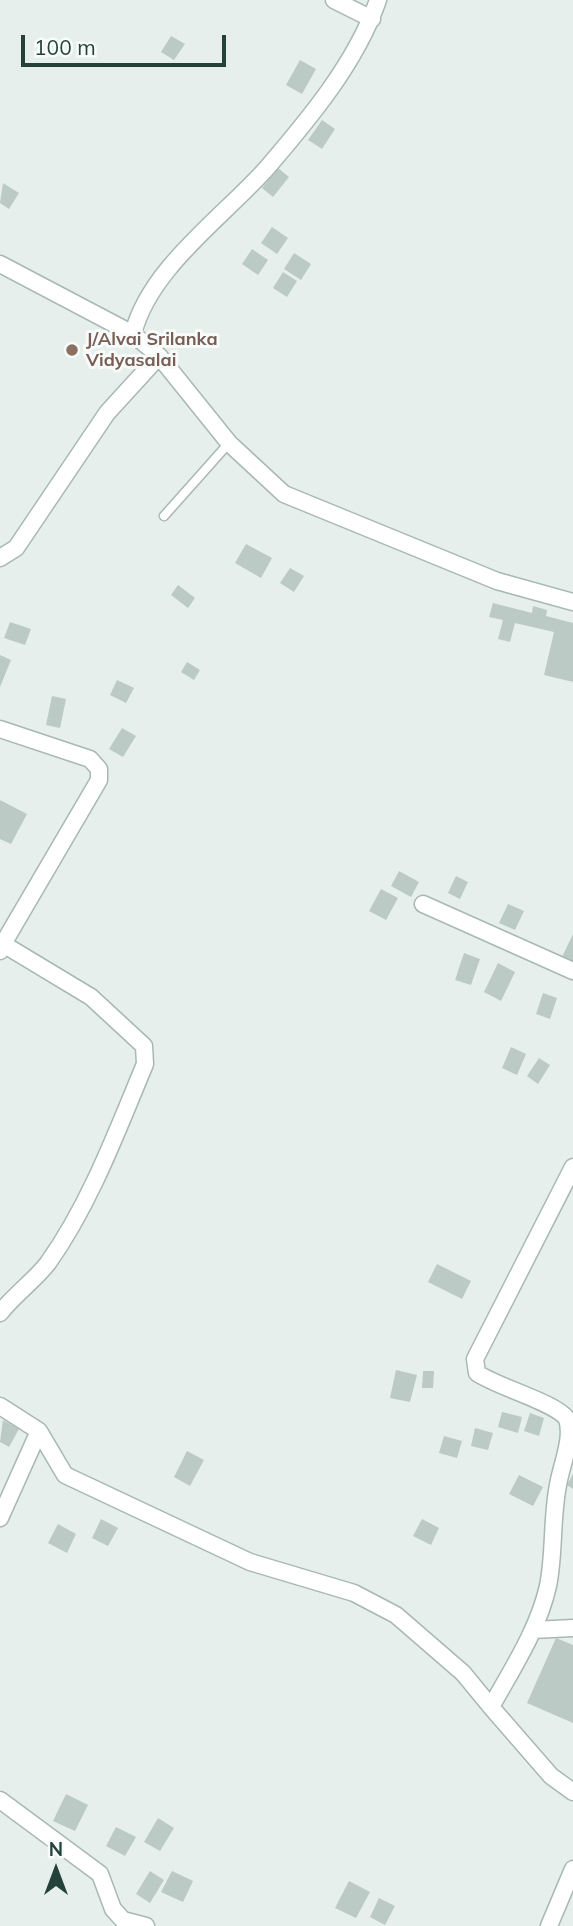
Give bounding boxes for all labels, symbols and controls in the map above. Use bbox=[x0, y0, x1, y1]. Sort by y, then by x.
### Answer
scale bar bbox=[24, 21, 229, 65]
text: 100 m bbox=[34, 34, 96, 60]
place label: J/Alvai Srilanka Vidyasalai bbox=[86, 329, 218, 372]
marker: J/Alvai Srilanka Vidyasalai bbox=[64, 342, 80, 358]
north arrow bbox=[21, 1835, 91, 1905]
text: N bbox=[49, 1837, 63, 1861]

